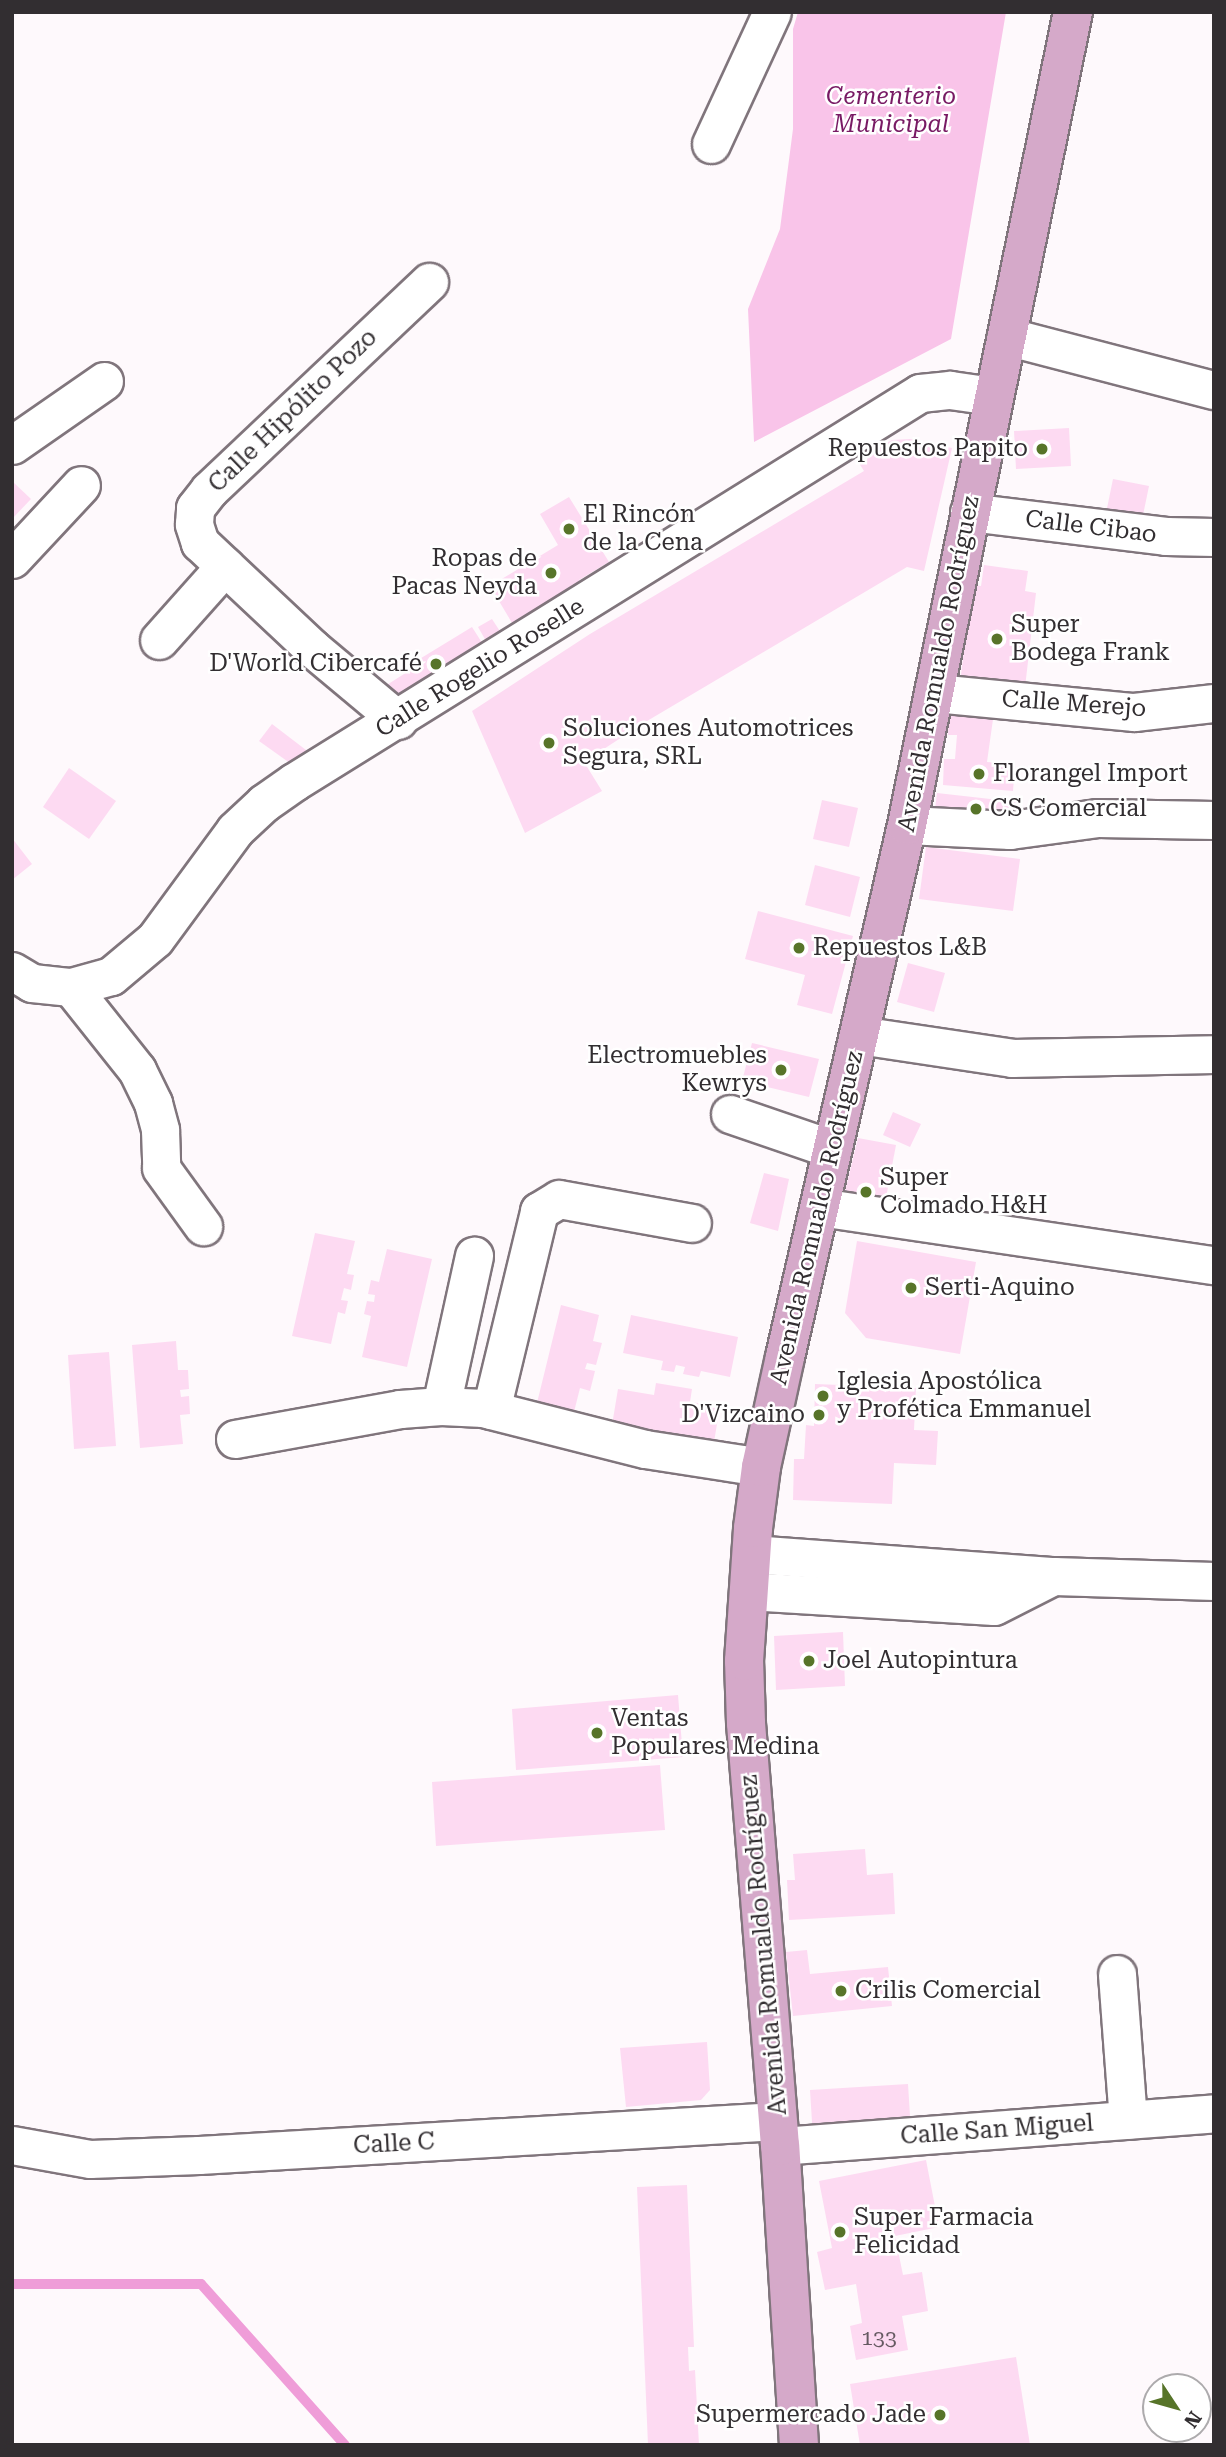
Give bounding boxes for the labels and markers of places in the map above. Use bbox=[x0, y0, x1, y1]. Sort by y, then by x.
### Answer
place label: Repuestos Papito bbox=[828, 435, 1028, 463]
marker: Repuestos Papito bbox=[1034, 441, 1050, 457]
place label: El Rincón de la Cena bbox=[583, 501, 703, 557]
marker: El Rincón de la Cena bbox=[561, 521, 577, 537]
place label: Ropas de Pacas Neyda bbox=[392, 545, 537, 601]
marker: Ropas de Pacas Neyda bbox=[543, 565, 559, 581]
place label: Super Bodega Frank bbox=[1011, 611, 1170, 667]
marker: Super Bodega Frank bbox=[989, 631, 1005, 647]
place label: D'World Cibercafé bbox=[209, 650, 422, 678]
marker: D'World Cibercafé bbox=[428, 656, 444, 672]
place label: Soluciones Automotrices Segura, SRL bbox=[563, 715, 853, 771]
marker: Soluciones Automotrices Segura, SRL bbox=[541, 735, 557, 751]
place label: Florangel Import bbox=[993, 760, 1188, 788]
marker: Florangel Import bbox=[971, 766, 987, 782]
place label: CS Comercial bbox=[990, 795, 1147, 823]
marker: CS Comercial bbox=[968, 801, 984, 817]
place label: Repuestos L&B bbox=[813, 934, 987, 962]
marker: Repuestos L&B bbox=[791, 940, 807, 956]
place label: Electromuebles Kewrys bbox=[587, 1042, 767, 1098]
marker: Electromuebles Kewrys bbox=[773, 1062, 789, 1078]
place label: Super Colmado H&H bbox=[880, 1164, 1048, 1220]
marker: Super Colmado H&H bbox=[858, 1184, 874, 1200]
place label: Serti-Aquino bbox=[925, 1274, 1075, 1302]
marker: Serti-Aquino bbox=[903, 1280, 919, 1296]
place label: Iglesia Apostólica y Profética Emmanuel bbox=[837, 1368, 1091, 1424]
marker: Iglesia Apostólica y Profética Emmanuel bbox=[815, 1388, 831, 1404]
place label: D'Vizcaino bbox=[681, 1401, 805, 1429]
marker: D'Vizcaino bbox=[811, 1407, 827, 1423]
place label: Joel Autopintura bbox=[823, 1647, 1018, 1675]
marker: Joel Autopintura bbox=[801, 1653, 817, 1669]
place label: Ventas Populares Medina bbox=[611, 1705, 819, 1761]
marker: Ventas Populares Medina bbox=[589, 1725, 605, 1741]
place label: Crilis Comercial bbox=[855, 1977, 1041, 2005]
marker: Crilis Comercial bbox=[833, 1983, 849, 1999]
place label: Super Farmacia Felicidad bbox=[854, 2204, 1034, 2260]
marker: Super Farmacia Felicidad bbox=[832, 2224, 848, 2240]
place label: Supermercado Jade bbox=[696, 2401, 926, 2429]
marker: Supermercado Jade bbox=[932, 2407, 948, 2423]

